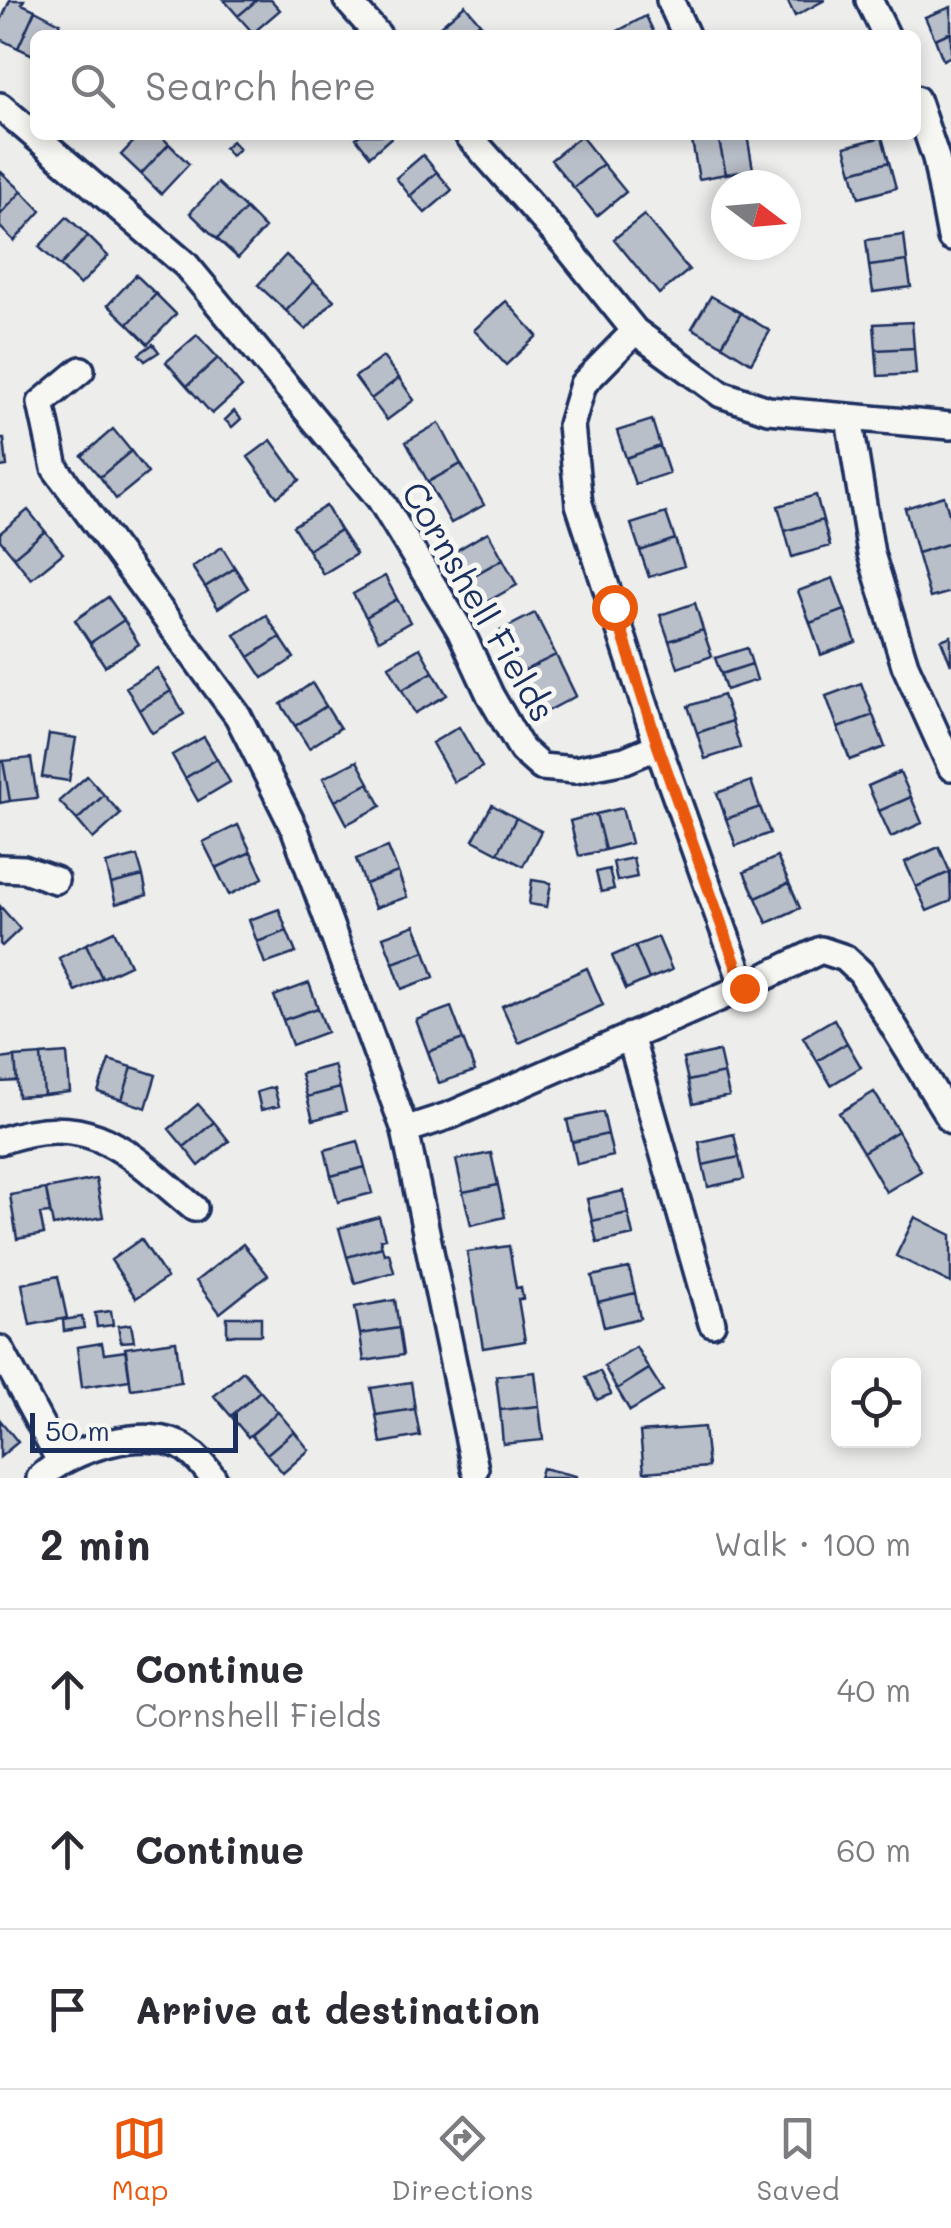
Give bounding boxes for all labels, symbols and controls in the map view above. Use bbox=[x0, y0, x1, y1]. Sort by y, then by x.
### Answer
search box bbox=[30, 30, 921, 140]
icon: search bbox=[65, 58, 120, 113]
text: Search here bbox=[145, 60, 376, 110]
north arrow bbox=[711, 170, 801, 260]
street label: Cornshell Fields bbox=[392, 473, 567, 729]
route start bbox=[592, 585, 638, 631]
route end bbox=[722, 966, 768, 1012]
map controls bbox=[831, 1358, 921, 1448]
button: locate bbox=[831, 1358, 921, 1448]
scale bar bbox=[30, 1408, 238, 1452]
text: 50 m bbox=[45, 1412, 110, 1448]
text: 2 min bbox=[40, 1516, 150, 1571]
text: Walk · 100 m bbox=[714, 1522, 911, 1564]
text: Continue bbox=[135, 1643, 304, 1693]
icon: ahead bbox=[40, 1662, 95, 1717]
text: 40 m bbox=[837, 1668, 911, 1710]
text: Cornshell Fields bbox=[135, 1693, 382, 1735]
icon: ahead bbox=[40, 1822, 95, 1877]
text: Continue bbox=[135, 1824, 304, 1874]
text: 60 m bbox=[836, 1828, 911, 1870]
icon: arrive bbox=[40, 1982, 95, 2037]
text: Arrive at destination bbox=[135, 1984, 540, 2034]
tab: Map bbox=[111, 2111, 168, 2207]
tab: Directions bbox=[391, 2111, 534, 2207]
tab: Saved bbox=[756, 2111, 840, 2207]

